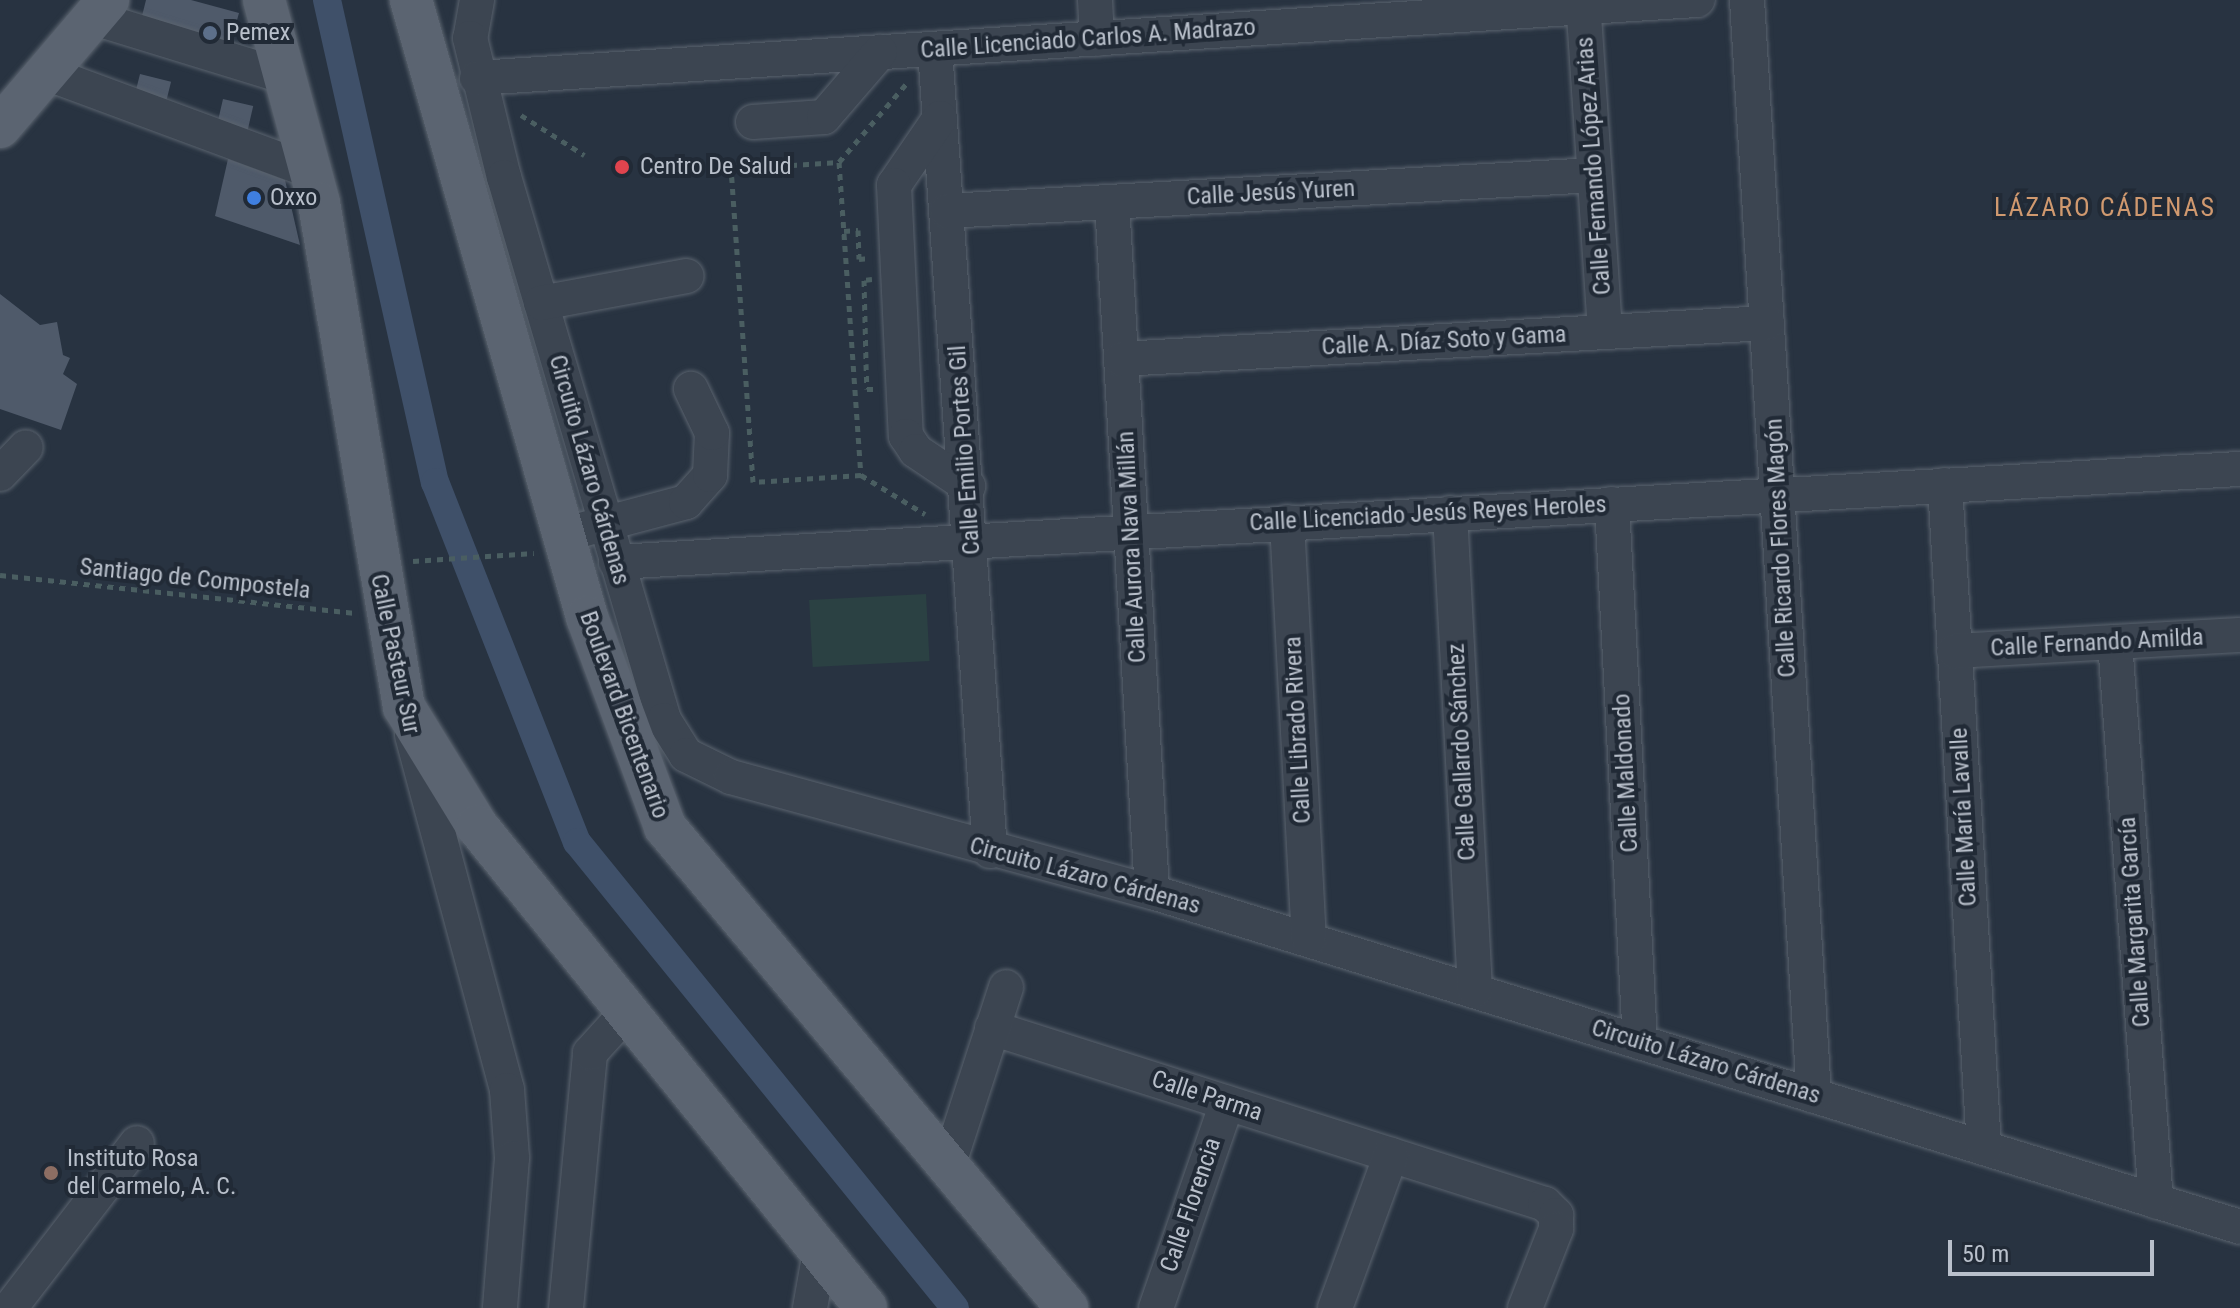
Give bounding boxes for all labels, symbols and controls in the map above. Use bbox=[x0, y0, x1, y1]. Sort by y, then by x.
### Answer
street label: Calle Licenciado Carlos A. Madrazo bbox=[920, 13, 1256, 65]
place label: Pemex bbox=[226, 19, 290, 47]
marker: Pemex bbox=[201, 24, 219, 42]
street label: Calle Fernando López Arias bbox=[1571, 36, 1617, 296]
place label: Centro De Salud bbox=[640, 153, 792, 181]
marker: Centro De Salud bbox=[611, 156, 633, 178]
street label: Calle Jesús Yuren bbox=[1186, 174, 1356, 212]
place label: Oxxo bbox=[270, 184, 317, 212]
marker: Oxxo bbox=[245, 189, 263, 207]
district label: LÁZARO CÁDENAS bbox=[1994, 192, 2216, 224]
street label: Calle A. Díaz Soto y Gama bbox=[1321, 320, 1567, 362]
street label: Calle Emilio Portes Gil bbox=[943, 344, 987, 556]
street label: Circuito Lázaro Cárdenas bbox=[542, 352, 636, 588]
street label: Calle Ricardo Flores Magón bbox=[1760, 418, 1802, 678]
street label: Calle Aurora Nava Millán bbox=[1112, 430, 1152, 664]
street label: Calle Licenciado Jesús Reyes Heroles bbox=[1249, 490, 1607, 538]
street label: Santiago de Compostela bbox=[78, 553, 312, 605]
street label: Calle Pasteur Sur bbox=[364, 571, 426, 737]
street label: Boulevard Bicentenario bbox=[573, 607, 675, 823]
street label: Calle Fernando Amilda bbox=[1990, 623, 2204, 663]
street label: Calle Librado Rivera bbox=[1279, 636, 1317, 824]
street label: Calle Gallardo Sánchez bbox=[1442, 643, 1482, 861]
street label: Calle Maldonado bbox=[1607, 693, 1645, 853]
street label: Calle María Lavalle bbox=[1945, 727, 1983, 907]
street label: Calle Margarita García bbox=[2113, 816, 2157, 1028]
street label: Circuito Lázaro Cárdenas bbox=[966, 831, 1204, 921]
street label: Circuito Lázaro Cárdenas bbox=[1588, 1013, 1824, 1111]
street label: Calle Parma bbox=[1148, 1065, 1266, 1127]
street label: Calle Florencia bbox=[1155, 1134, 1227, 1276]
place label: Instituto Rosa del Carmelo, A. C. bbox=[67, 1145, 236, 1201]
marker: Instituto Rosa del Carmelo, A. C. bbox=[42, 1164, 60, 1182]
scale bar bbox=[1952, 1224, 2158, 1274]
text: 50 m bbox=[1962, 1240, 2009, 1268]

